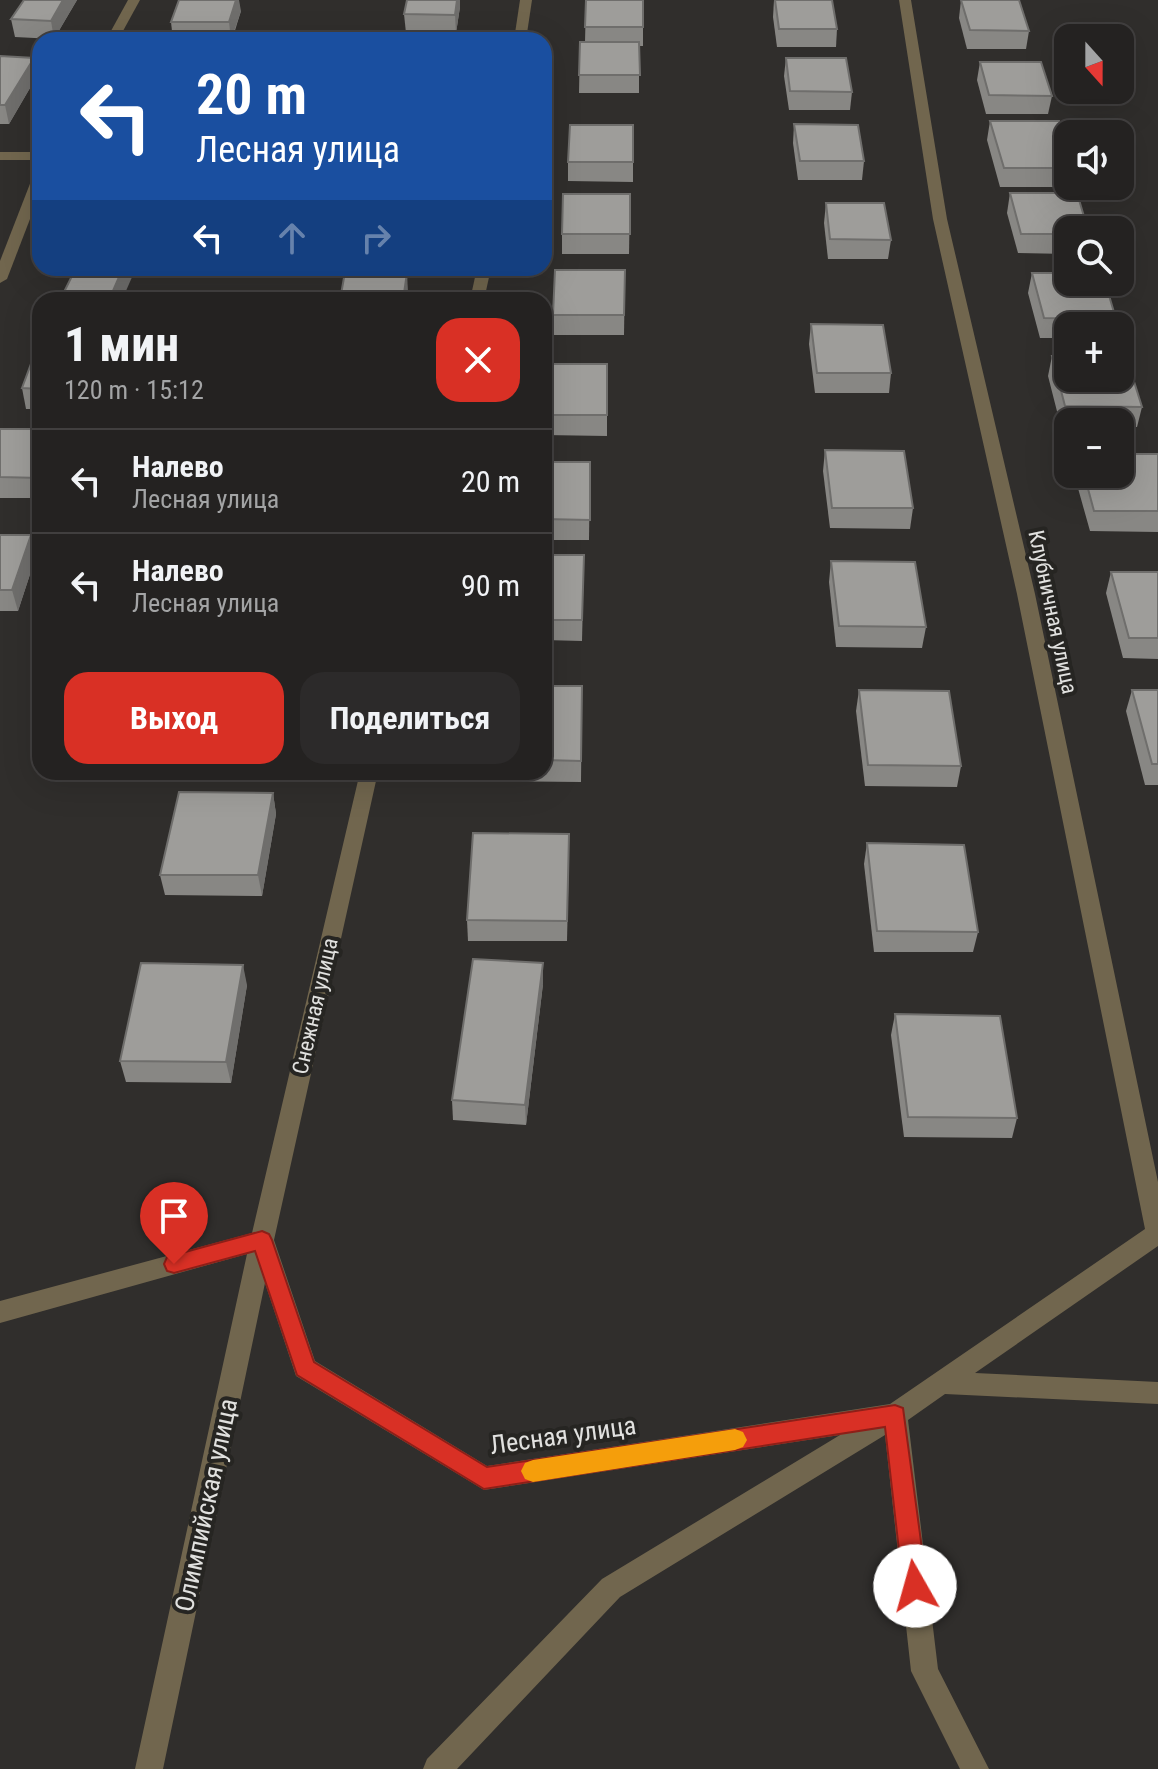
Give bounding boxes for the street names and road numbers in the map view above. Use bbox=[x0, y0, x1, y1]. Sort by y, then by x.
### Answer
street label: Клубничная улица bbox=[1023, 528, 1083, 696]
street label: Снежная улица bbox=[287, 935, 343, 1077]
street label: Олимпийская улица bbox=[169, 1396, 243, 1614]
street label: Лесная улица bbox=[488, 1410, 638, 1460]

